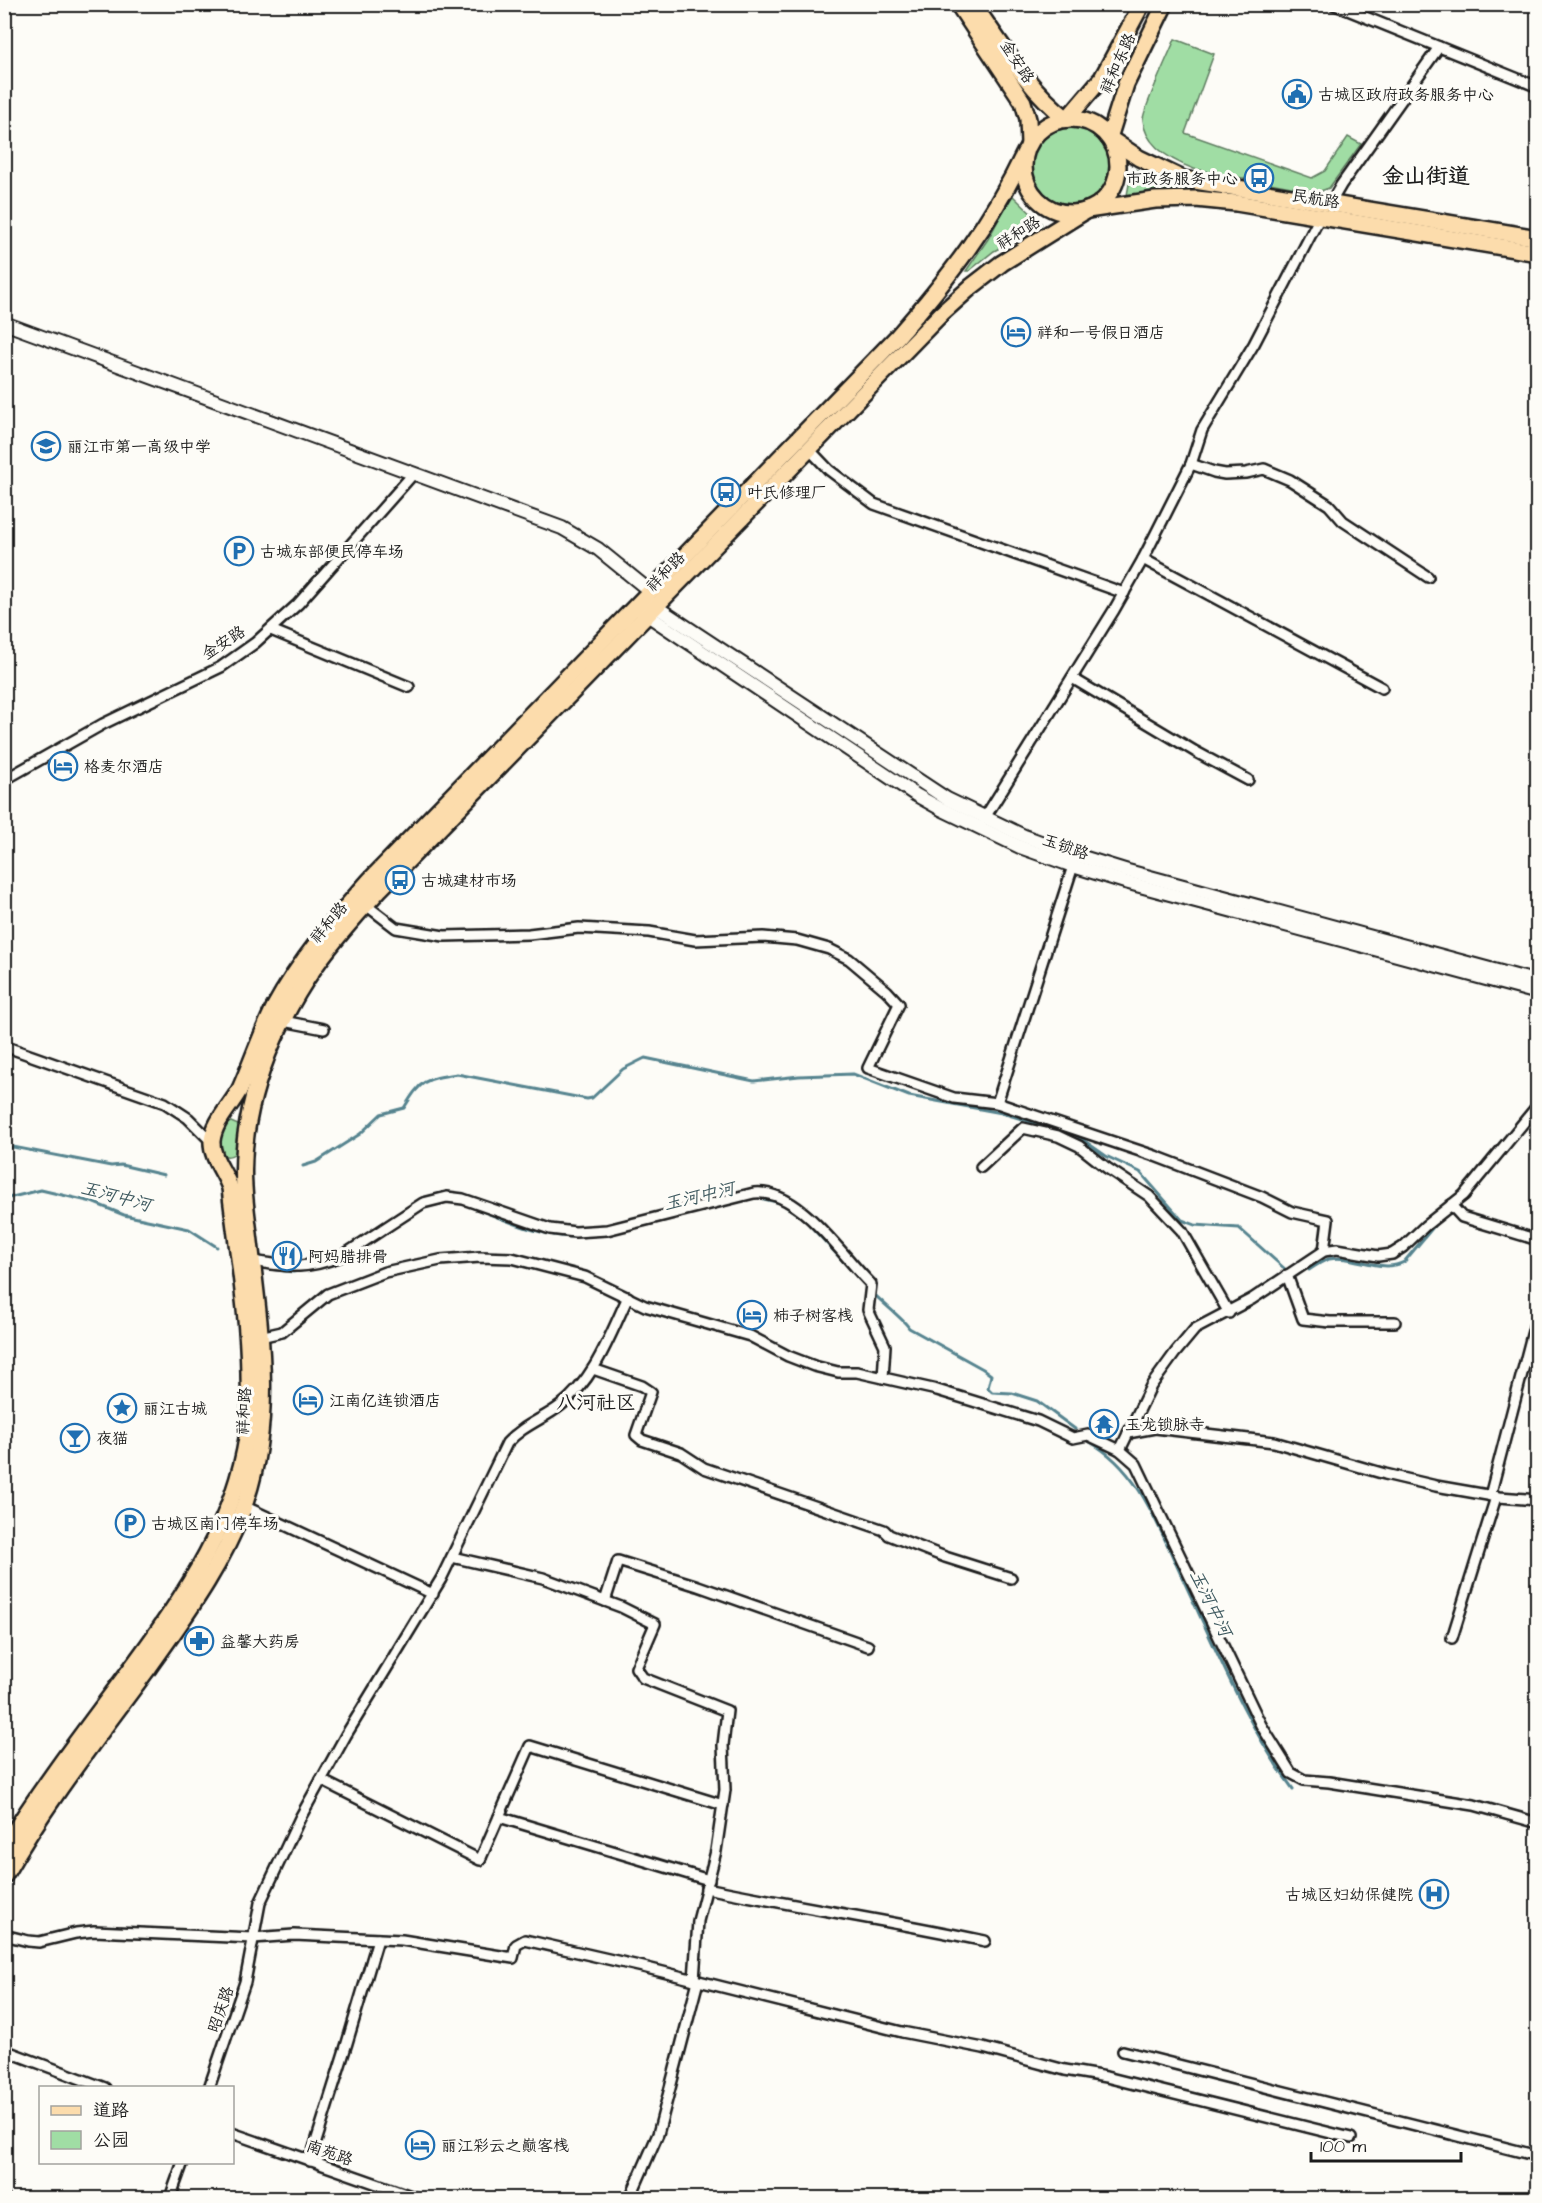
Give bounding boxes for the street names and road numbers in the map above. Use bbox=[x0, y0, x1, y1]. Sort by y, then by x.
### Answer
street label: 祥和东路 bbox=[1095, 30, 1141, 97]
street label: 金安路 bbox=[995, 35, 1039, 88]
street label: 民航路 bbox=[1290, 184, 1341, 214]
street label: 祥和路 bbox=[992, 211, 1045, 255]
street label: 祥和路 bbox=[641, 547, 690, 597]
street label: 金安路 bbox=[197, 621, 250, 665]
street label: 玉锁路 bbox=[1039, 829, 1092, 865]
street label: 祥和路 bbox=[305, 897, 353, 948]
street label: 祥和路 bbox=[232, 1387, 256, 1436]
street label: 昭庆路 bbox=[203, 1983, 239, 2036]
street label: 南苑路 bbox=[303, 2135, 356, 2171]

